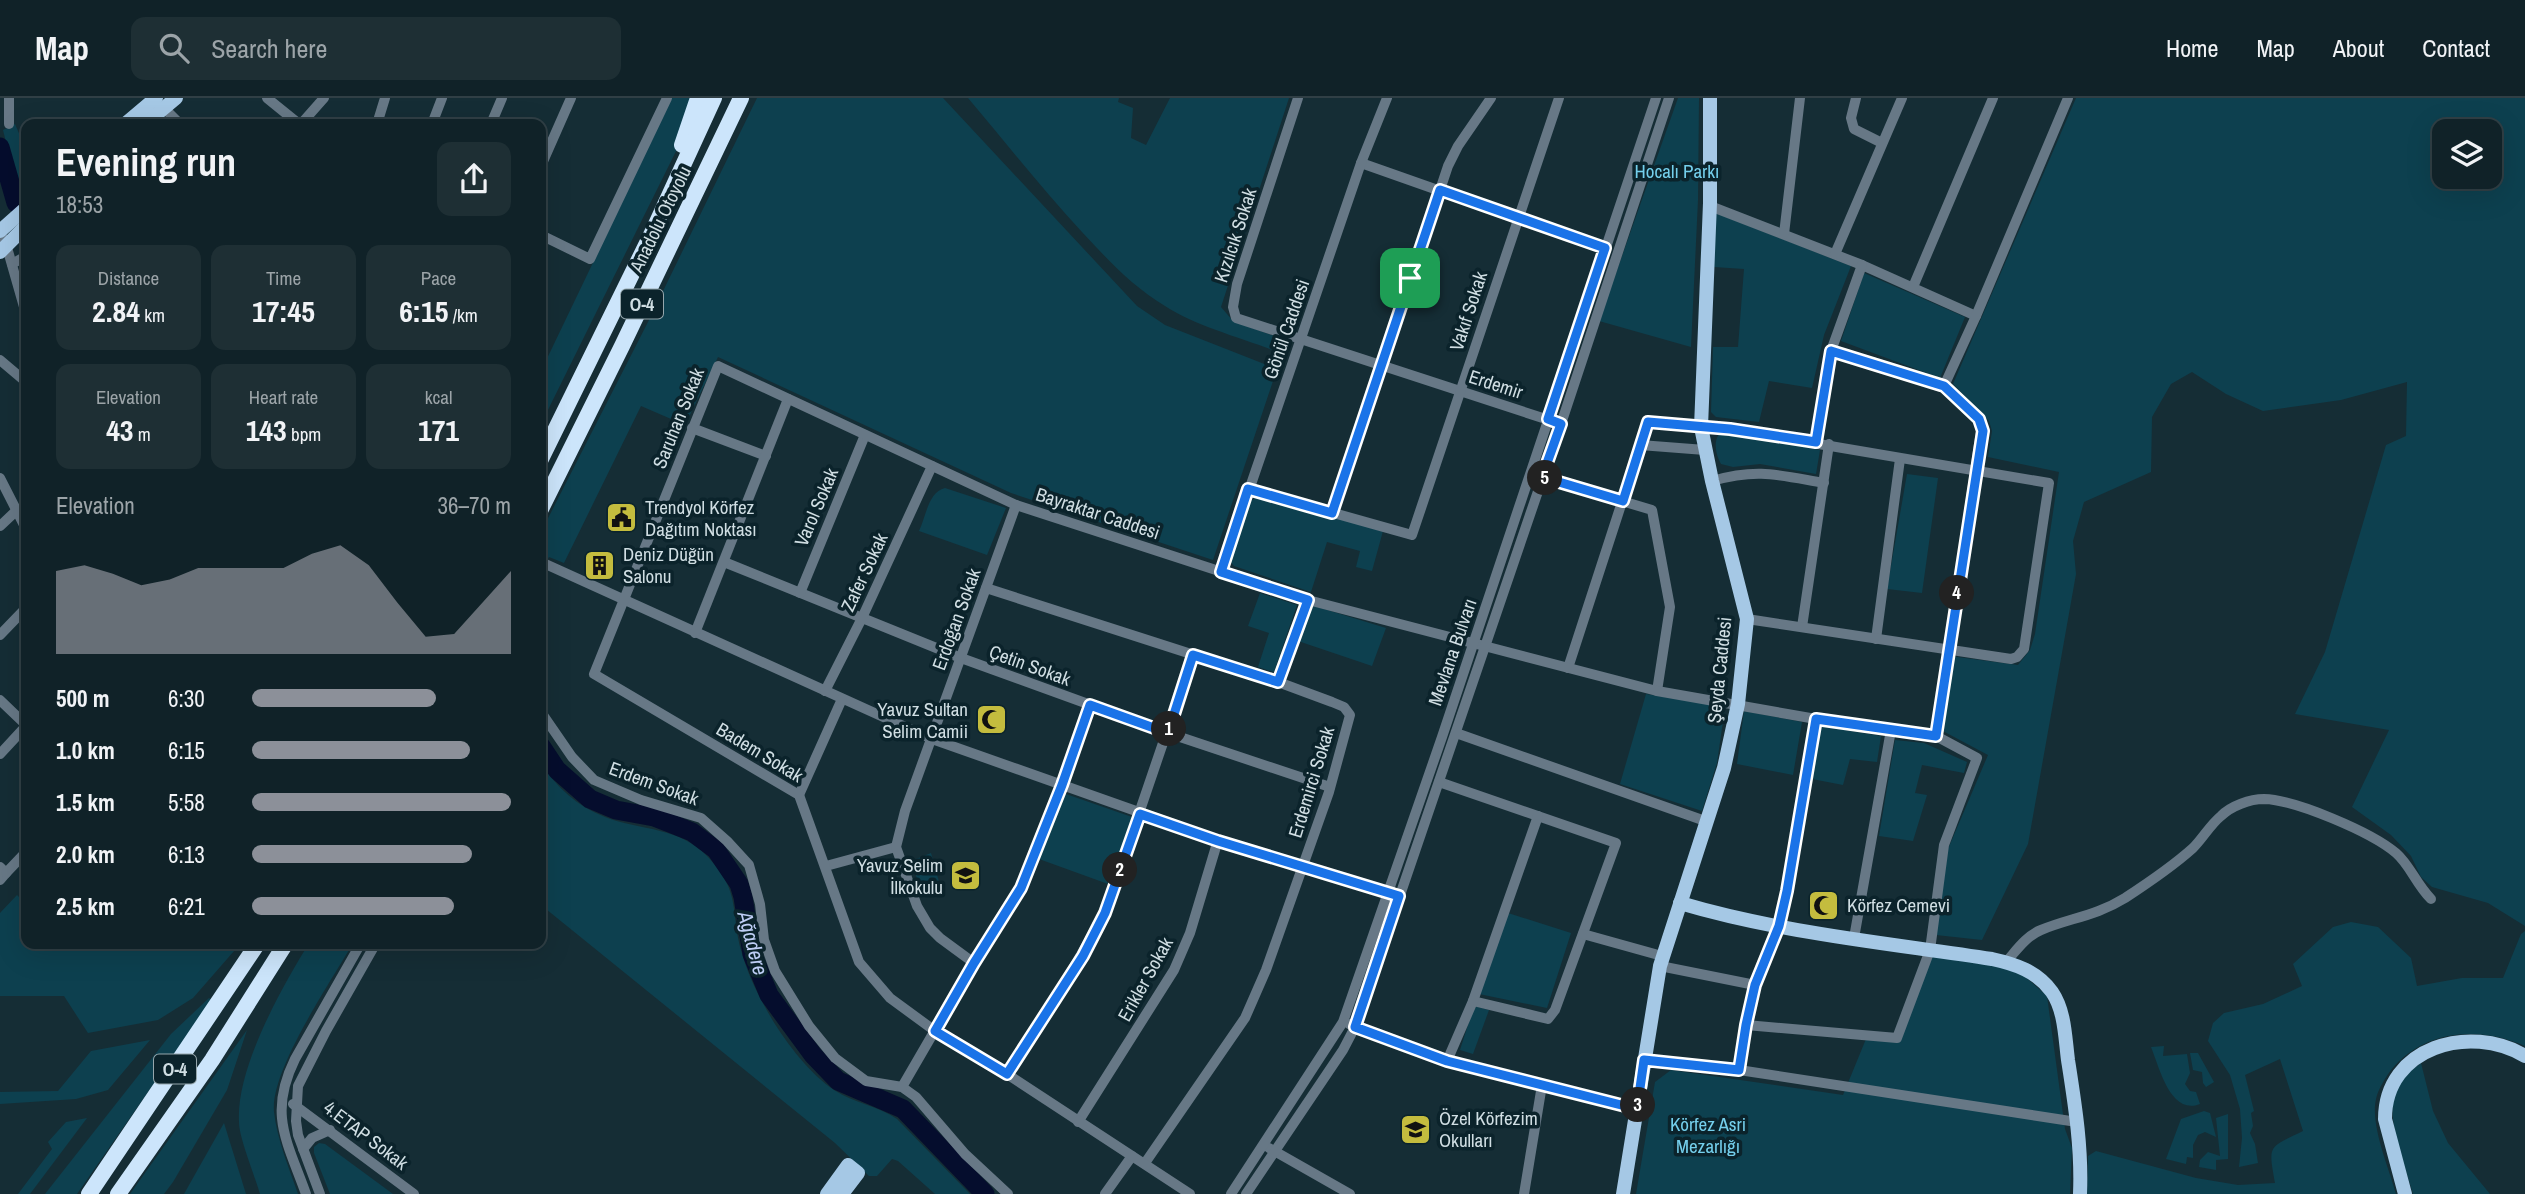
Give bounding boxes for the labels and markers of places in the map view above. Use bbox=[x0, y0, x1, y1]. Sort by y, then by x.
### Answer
pin bbox=[1380, 248, 1440, 308]
pin: 5 bbox=[1528, 460, 1562, 496]
place label: Trendyol Körfez Dağıtım Noktası bbox=[645, 494, 757, 542]
public building icon: Trendyol Körfez Dağıtım Noktası bbox=[605, 501, 639, 535]
place label: Deniz Düğün Salonu bbox=[623, 541, 714, 589]
building icon: Deniz Düğün Salonu bbox=[583, 548, 617, 582]
pin: 4 bbox=[1940, 575, 1974, 610]
place label: Yavuz Sultan Selim Camii bbox=[877, 696, 968, 744]
mosque icon: Yavuz Sultan Selim Camii bbox=[974, 703, 1008, 737]
pin: 1 bbox=[1152, 712, 1186, 746]
place label: Yavuz Selim İlkokulu bbox=[857, 852, 943, 900]
pin: 2 bbox=[1102, 852, 1138, 888]
school or university icon: Yavuz Selim İlkokulu bbox=[949, 859, 983, 893]
mosque icon: Körfez Cemevi bbox=[1807, 888, 1841, 922]
place label: Körfez Cemevi bbox=[1847, 892, 1950, 918]
pin: 3 bbox=[1620, 1088, 1656, 1122]
place label: Özel Körfezim Okulları bbox=[1439, 1105, 1538, 1153]
school or university icon: Özel Körfezim Okulları bbox=[1399, 1112, 1433, 1146]

